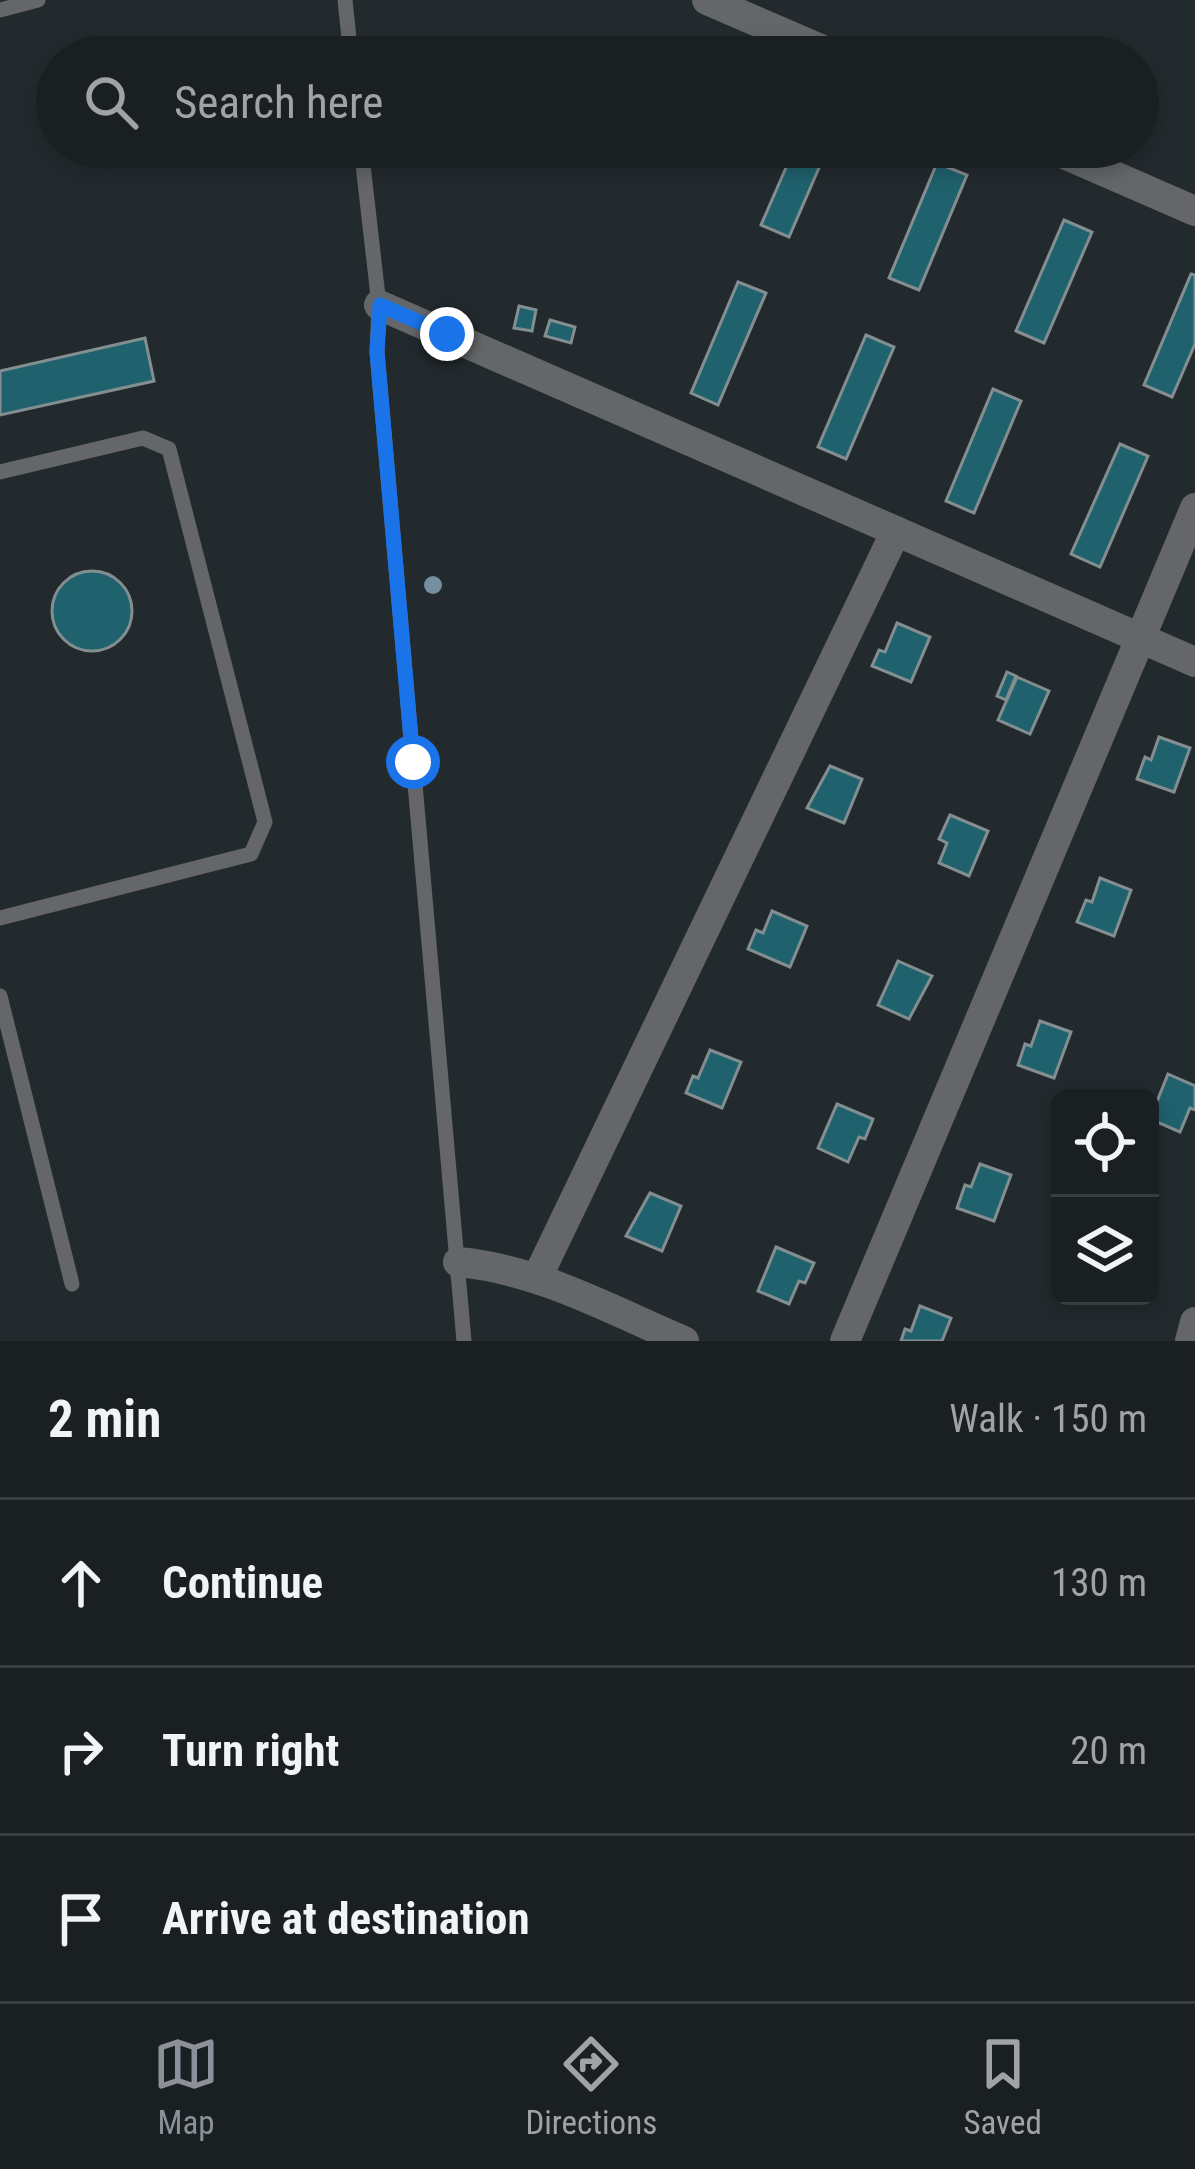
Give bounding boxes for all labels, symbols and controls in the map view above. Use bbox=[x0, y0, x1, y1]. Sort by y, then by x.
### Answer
search box bbox=[36, 36, 1159, 168]
icon: search bbox=[78, 69, 144, 135]
text: Search here bbox=[174, 76, 383, 129]
route end bbox=[420, 307, 474, 361]
route start bbox=[386, 735, 440, 789]
map controls bbox=[1051, 1089, 1159, 1305]
button: locate bbox=[1051, 1089, 1159, 1197]
button: layers bbox=[1051, 1197, 1159, 1305]
text: 2 min bbox=[48, 1390, 161, 1449]
text: Walk · 150 m bbox=[949, 1396, 1147, 1442]
icon: ahead bbox=[48, 1550, 114, 1616]
text: Continue bbox=[162, 1556, 323, 1609]
text: 130 m bbox=[1051, 1560, 1147, 1606]
icon: right bbox=[48, 1718, 114, 1784]
text: Turn right bbox=[162, 1724, 339, 1777]
text: 20 m bbox=[1070, 1728, 1147, 1774]
icon: arrive bbox=[48, 1886, 114, 1952]
text: Arrive at destination bbox=[162, 1892, 530, 1945]
tab: Map bbox=[153, 2031, 219, 2142]
tab: Directions bbox=[525, 2031, 657, 2142]
tab: Saved bbox=[963, 2031, 1042, 2142]

